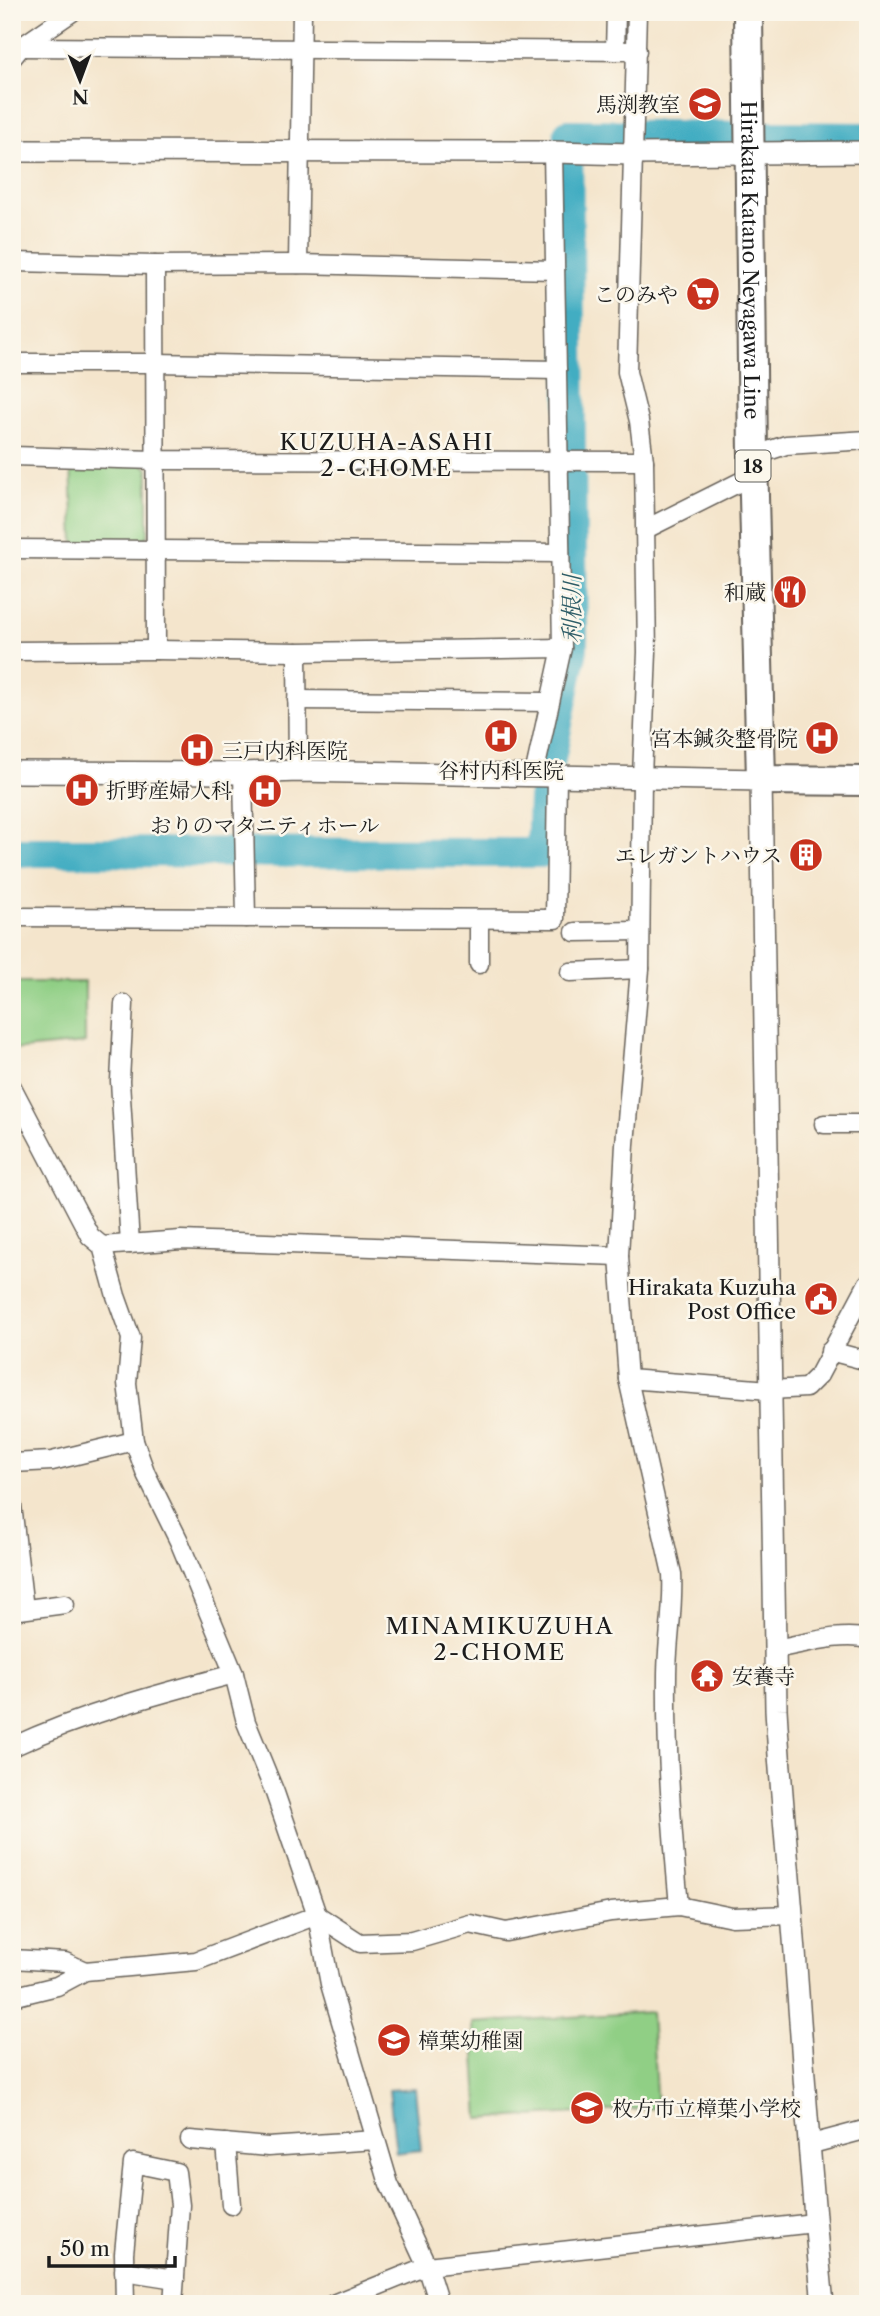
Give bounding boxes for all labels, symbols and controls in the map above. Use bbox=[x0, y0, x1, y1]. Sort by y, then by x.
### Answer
north arrow bbox=[46, 46, 116, 116]
text: N bbox=[72, 85, 89, 108]
school or university icon: 馬渕教室 bbox=[686, 85, 724, 123]
place label: 馬渕教室 bbox=[596, 92, 680, 117]
street label: Hirakata Katano Neyagawa Line bbox=[736, 100, 765, 419]
supermarket icon: このみや bbox=[684, 275, 722, 313]
place label: このみや bbox=[594, 282, 678, 307]
district label: KUZUHA-ASAHI 2-CHOME bbox=[280, 428, 494, 482]
road number: 18 bbox=[736, 450, 770, 481]
water label: 利根川 bbox=[558, 572, 586, 644]
restaurant icon: 和蔵 bbox=[771, 573, 809, 611]
place label: 和蔵 bbox=[724, 580, 766, 605]
hospital icon: 谷村内科医院 bbox=[482, 717, 520, 755]
hospital icon: 宮本鍼灸整骨院 bbox=[803, 719, 841, 757]
place label: 宮本鍼灸整骨院 bbox=[651, 726, 798, 751]
hospital icon: 三戸内科医院 bbox=[178, 731, 216, 769]
place label: 三戸内科医院 bbox=[222, 738, 348, 763]
place label: 谷村内科医院 bbox=[438, 758, 564, 783]
hospital icon: 折野産婦人科 bbox=[63, 771, 101, 809]
hospital icon: おりのマタニティホール bbox=[246, 772, 284, 810]
place label: 折野産婦人科 bbox=[106, 778, 232, 803]
place label: おりのマタニティホール bbox=[151, 813, 379, 838]
building icon: エレガントハウス bbox=[787, 836, 825, 874]
place label: エレガントハウス bbox=[615, 843, 782, 868]
place label: Hirakata Kuzuha Post Office bbox=[628, 1275, 797, 1324]
public building icon: Hirakata Kuzuha Post Office bbox=[802, 1280, 840, 1318]
district label: MINAMIKUZUHA 2-CHOME bbox=[385, 1612, 615, 1666]
temple icon: 安養寺 bbox=[688, 1657, 726, 1695]
place label: 安養寺 bbox=[732, 1664, 795, 1689]
school or university icon: 樟葉幼稚園 bbox=[375, 2021, 413, 2059]
place label: 樟葉幼稚園 bbox=[418, 2028, 523, 2053]
school or university icon: 枚方市立樟葉小学校 bbox=[568, 2089, 606, 2127]
place label: 枚方市立樟葉小学校 bbox=[612, 2096, 801, 2121]
scale bar bbox=[49, 2225, 175, 2269]
text: 50 m bbox=[60, 2236, 110, 2261]

